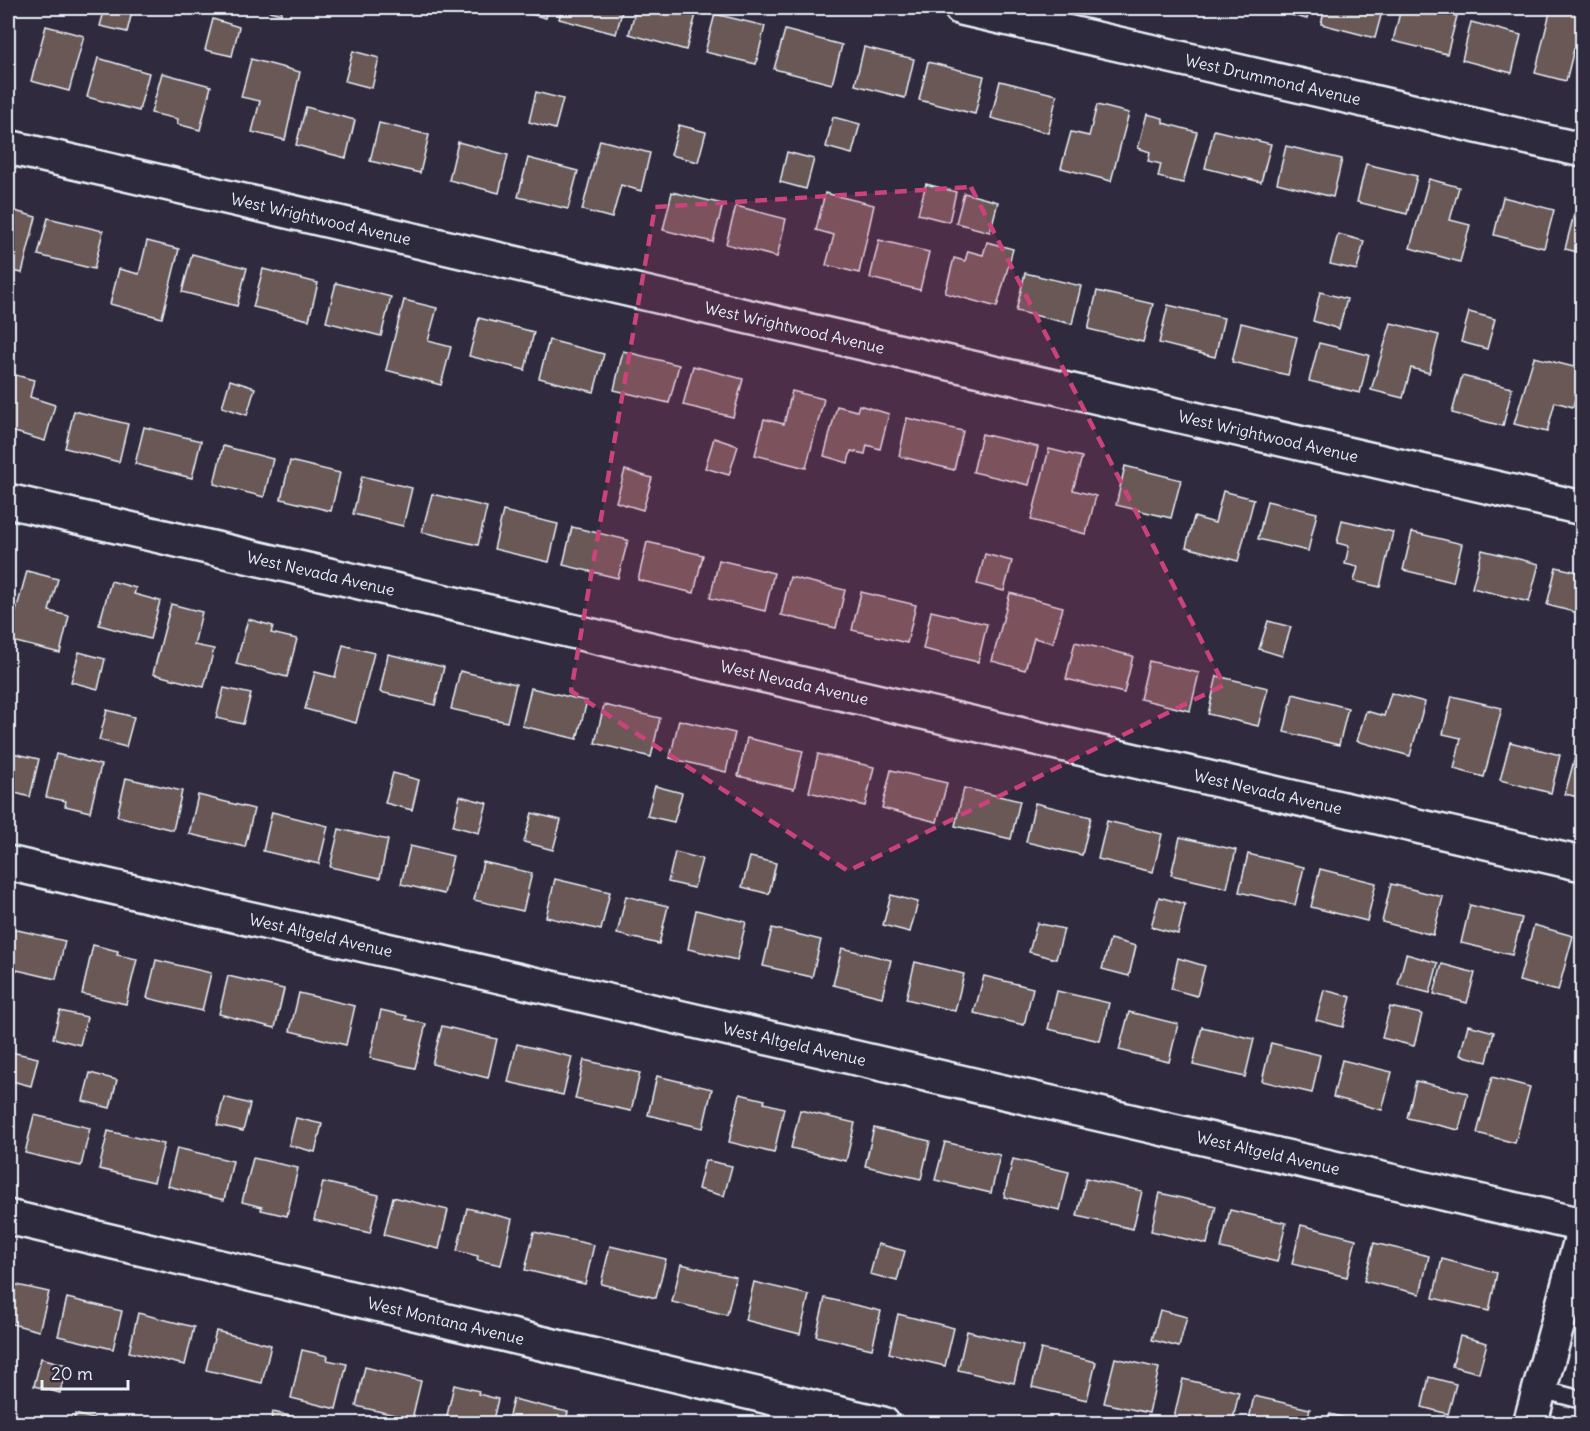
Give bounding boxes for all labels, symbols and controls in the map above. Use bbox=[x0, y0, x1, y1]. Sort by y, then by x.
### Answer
street label: West Drummond Avenue bbox=[1183, 50, 1363, 109]
street label: West Wrightwood Avenue bbox=[229, 188, 413, 249]
street label: West Wrightwood Avenue bbox=[703, 297, 887, 358]
street label: West Wrightwood Avenue bbox=[1176, 406, 1360, 466]
street label: West Nevada Avenue bbox=[245, 546, 397, 600]
street label: West Nevada Avenue bbox=[718, 656, 870, 709]
street label: West Nevada Avenue bbox=[1192, 765, 1344, 818]
street label: West Altgeld Avenue bbox=[247, 909, 394, 961]
street label: West Altgeld Avenue bbox=[721, 1018, 868, 1070]
street label: West Altgeld Avenue bbox=[1195, 1127, 1342, 1179]
street label: West Montana Avenue bbox=[366, 1292, 526, 1349]
scale bar bbox=[42, 1353, 128, 1391]
text: 20 m bbox=[51, 1362, 93, 1385]

